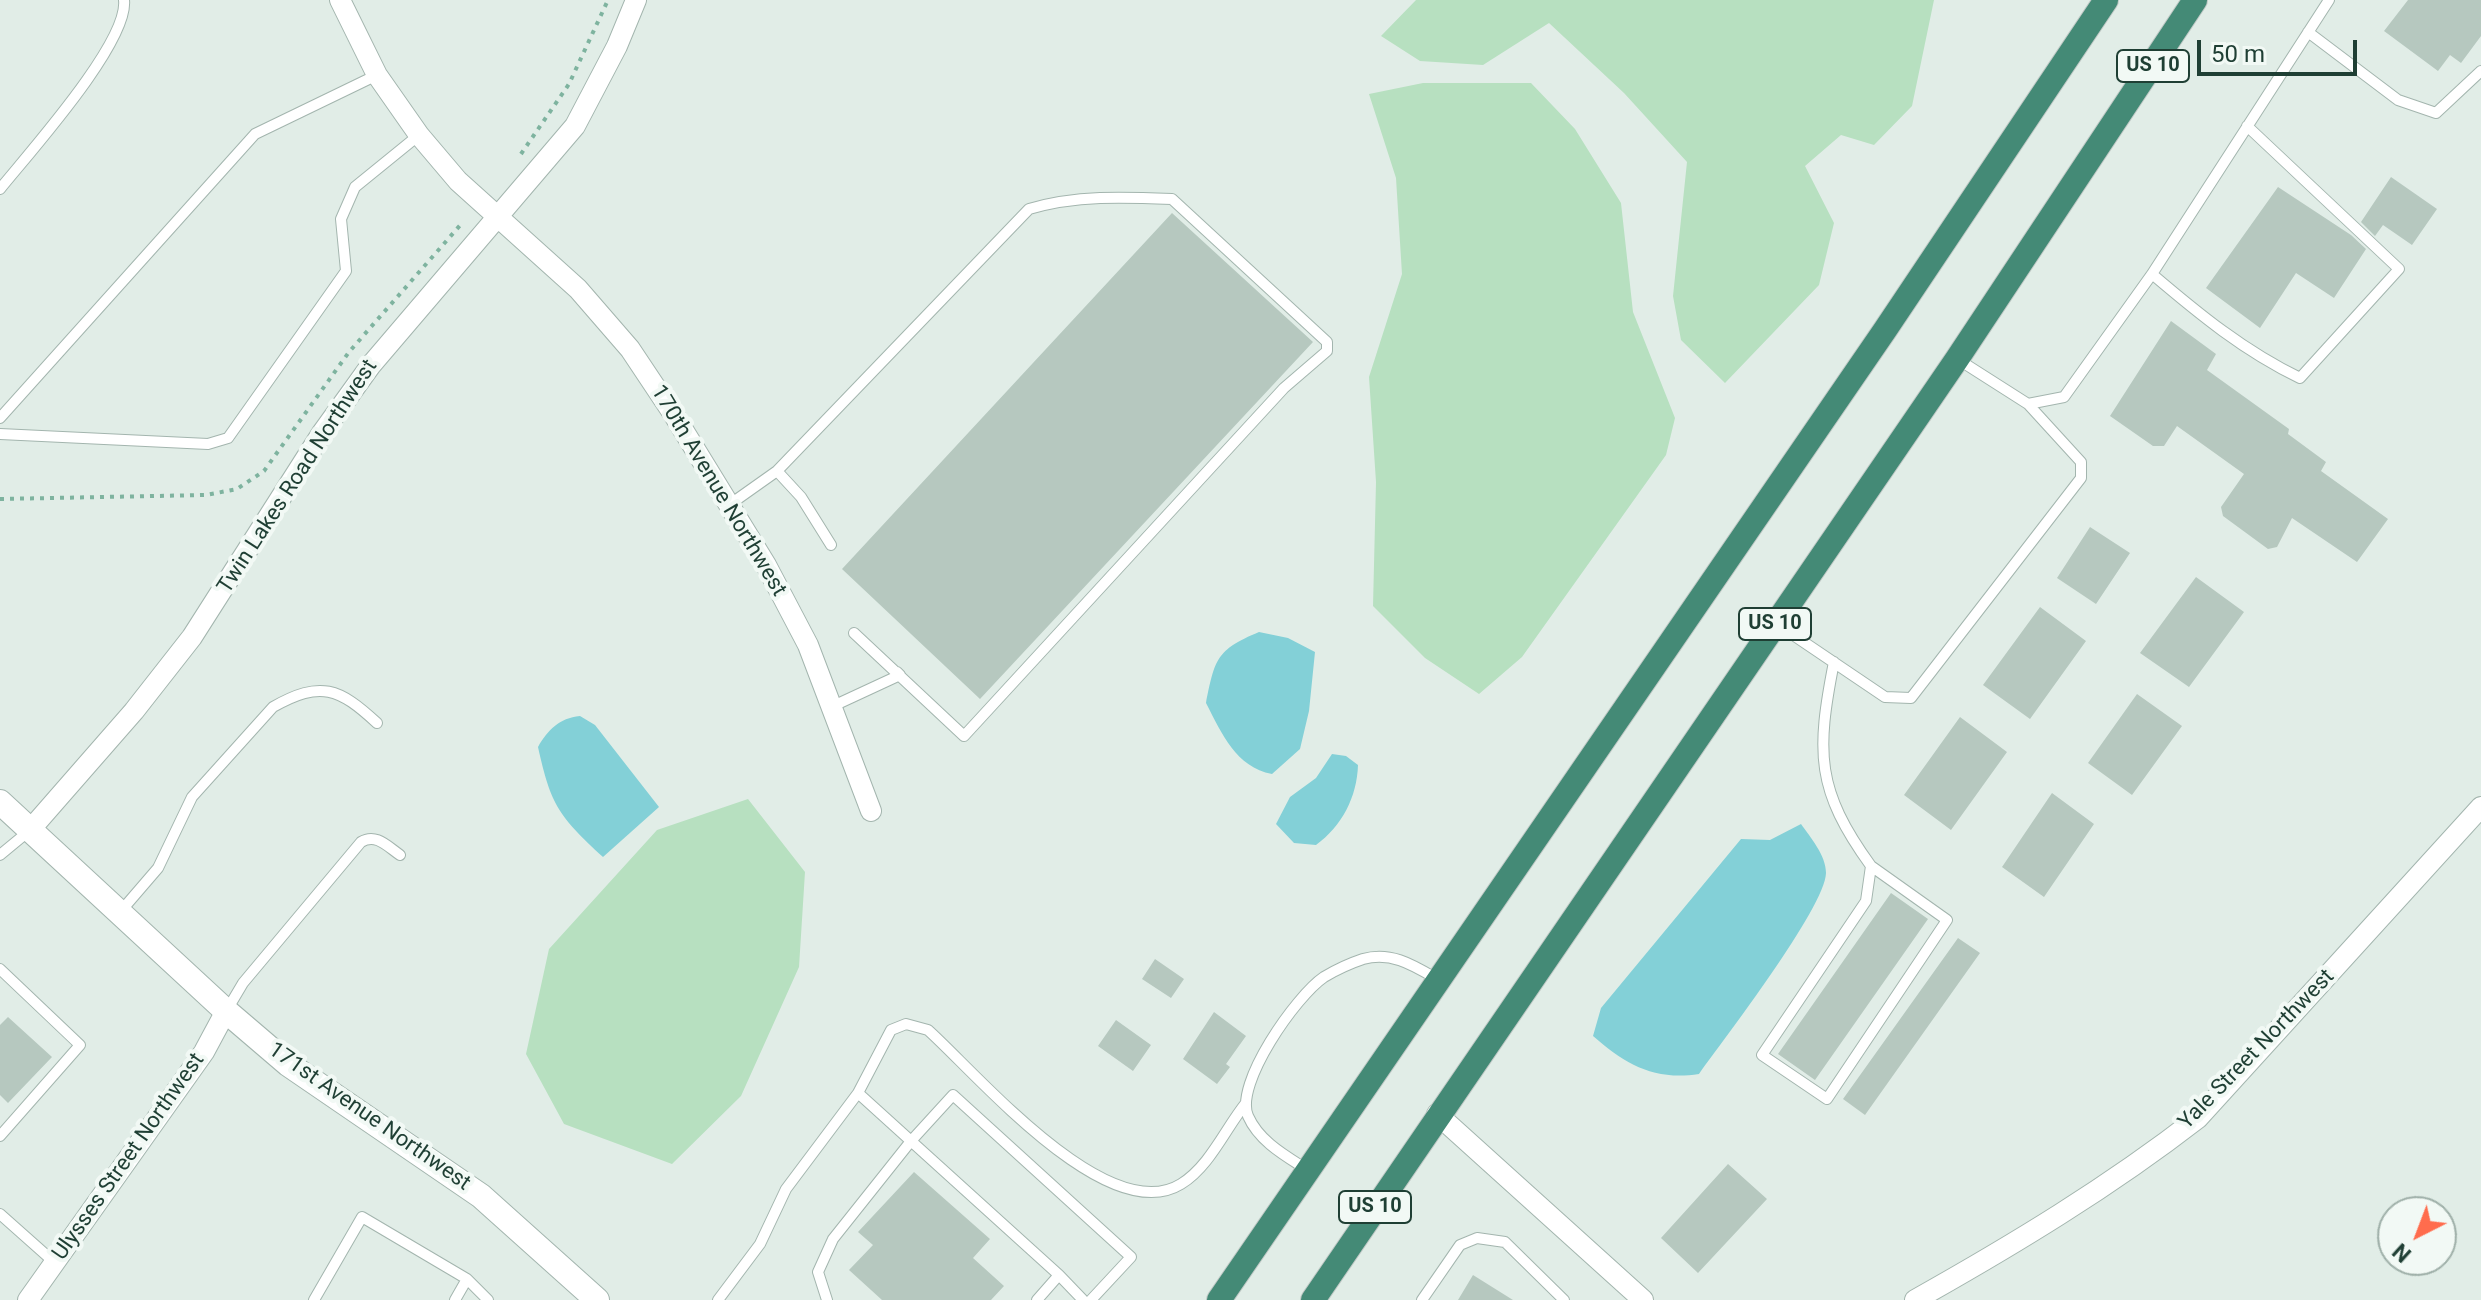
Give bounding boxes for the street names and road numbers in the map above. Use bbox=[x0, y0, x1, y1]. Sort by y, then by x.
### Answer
road number: US 10 bbox=[2117, 50, 2189, 82]
street label: Twin Lakes Road Northwest bbox=[212, 355, 384, 599]
street label: 170th Avenue Northwest bbox=[644, 381, 792, 601]
road number: US 10 bbox=[1739, 608, 1811, 640]
street label: Yale Street Northwest bbox=[2174, 964, 2340, 1136]
street label: 171st Avenue Northwest bbox=[263, 1037, 475, 1197]
street label: Ulysses Street Northwest bbox=[47, 1048, 211, 1266]
road number: US 10 bbox=[1339, 1191, 1411, 1223]

